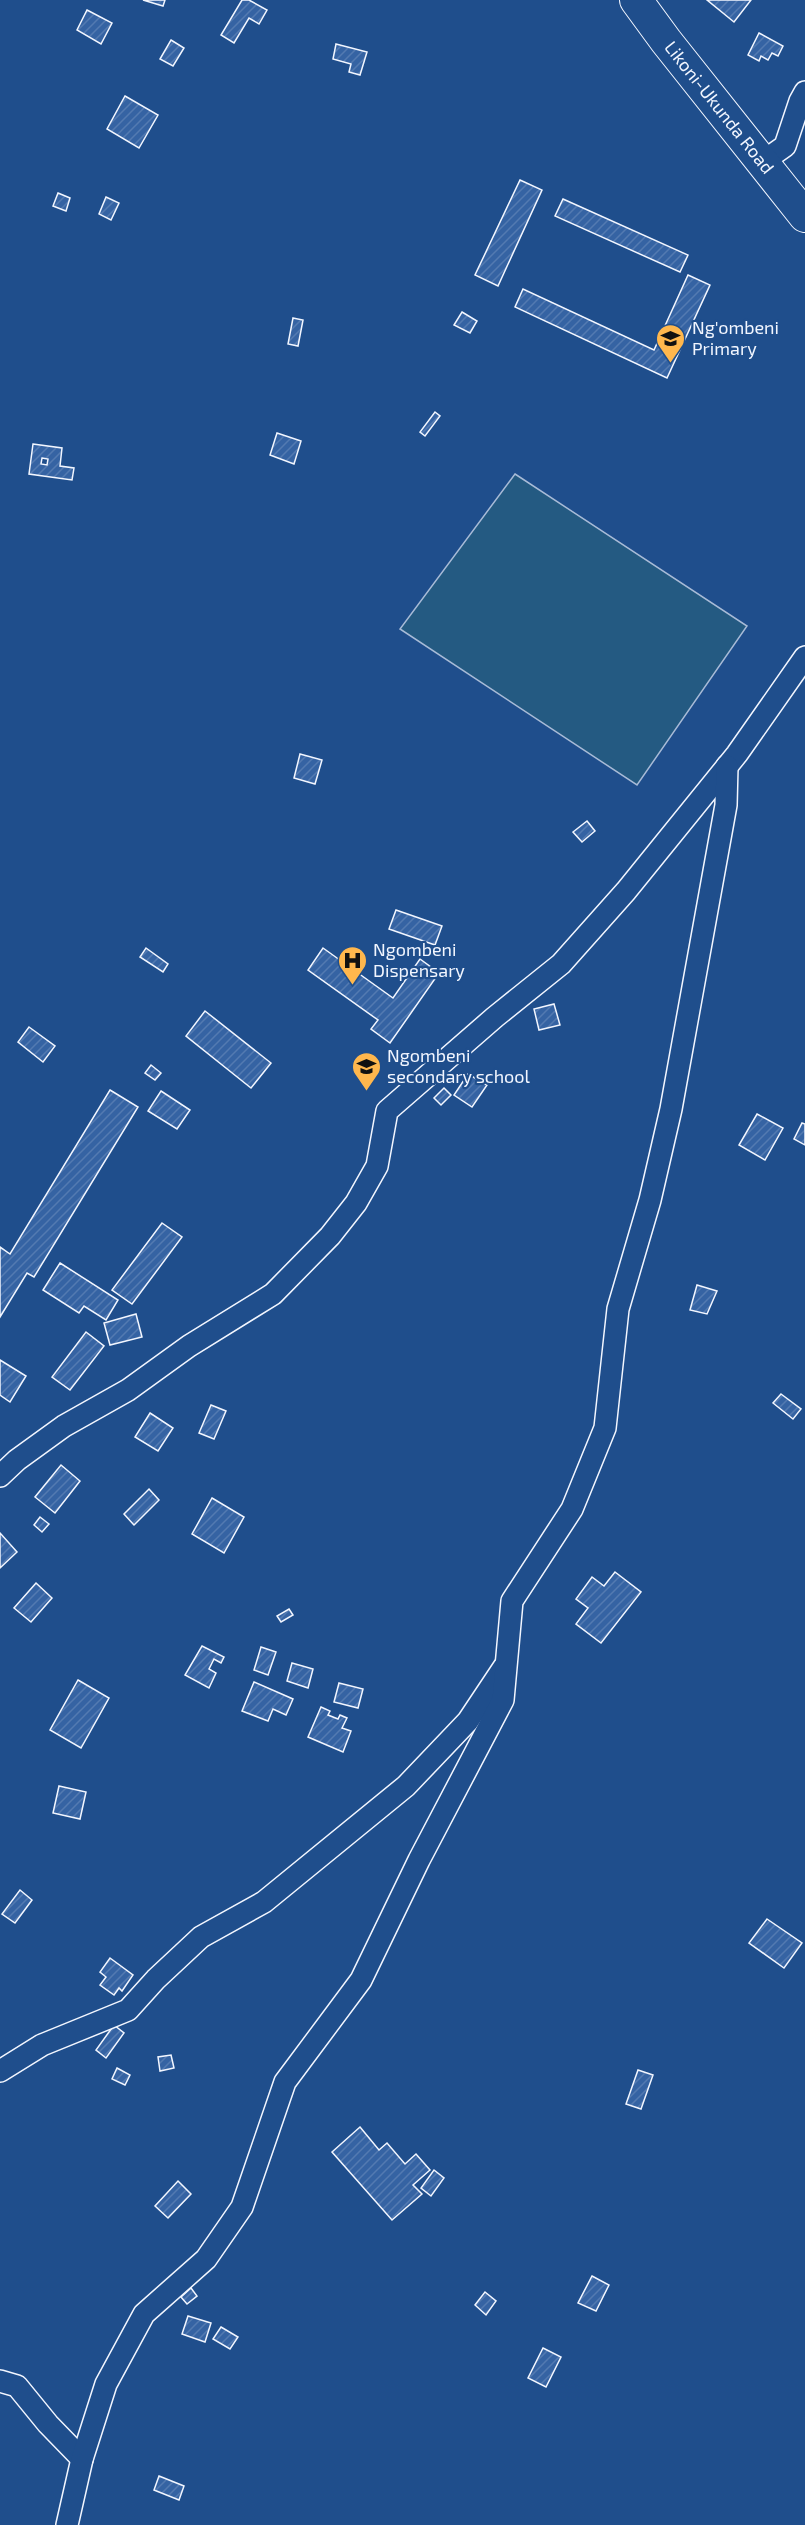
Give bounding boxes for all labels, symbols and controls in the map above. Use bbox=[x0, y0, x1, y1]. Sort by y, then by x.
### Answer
street label: Likoni-Ukunda Road bbox=[660, 36, 779, 178]
place label: Ng'ombeni Primary bbox=[692, 316, 779, 359]
school or university icon: Ng'ombeni Primary bbox=[655, 322, 687, 364]
place label: Ngombeni Dispensary bbox=[373, 938, 465, 981]
hospital icon: Ngombeni Dispensary bbox=[336, 944, 368, 986]
place label: Ngombeni secondary school bbox=[387, 1044, 531, 1087]
school or university icon: Ngombeni secondary school bbox=[350, 1050, 382, 1092]

